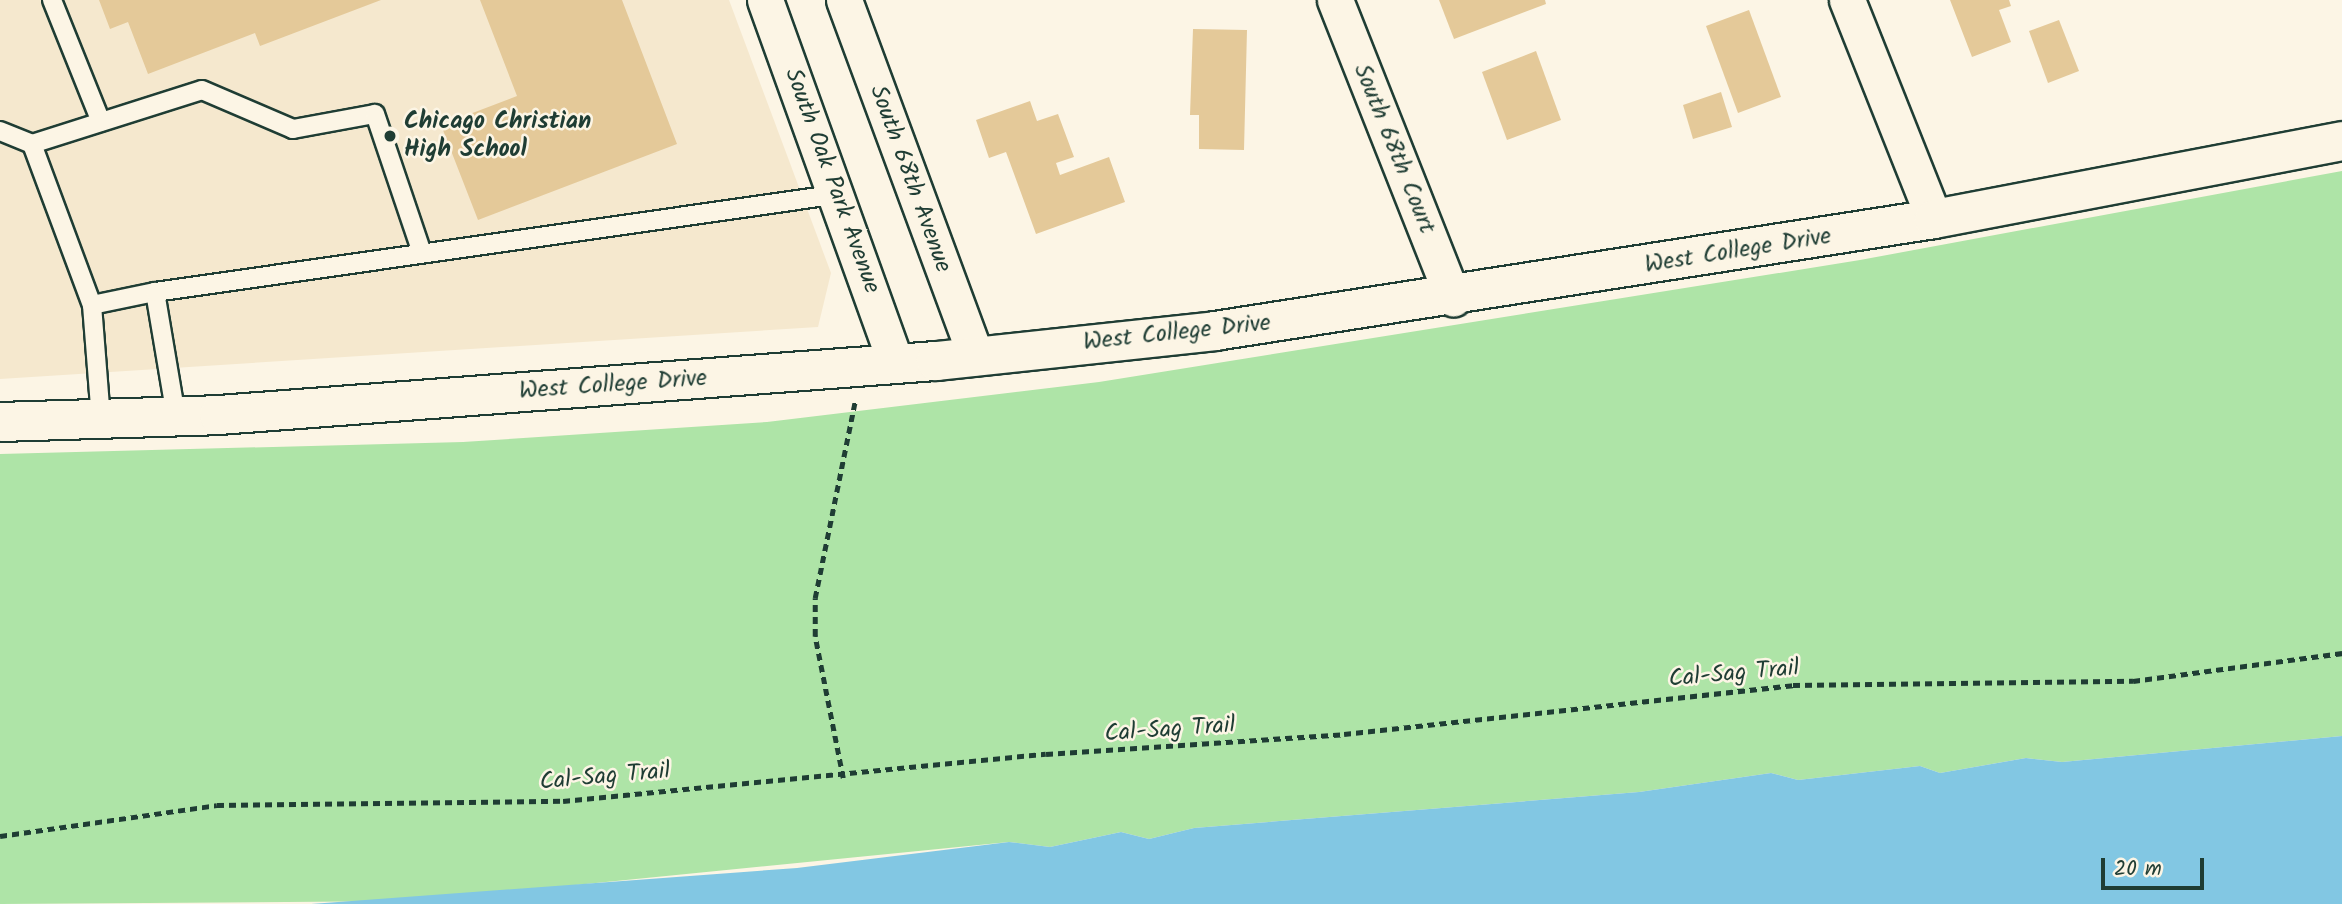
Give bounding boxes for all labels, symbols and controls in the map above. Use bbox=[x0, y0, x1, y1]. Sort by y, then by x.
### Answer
street label: South 68th Court bbox=[1347, 60, 1441, 238]
street label: South Oak Park Avenue bbox=[778, 64, 886, 298]
street label: South 68th Avenue bbox=[863, 81, 957, 277]
place label: Chicago Christian High School bbox=[404, 108, 591, 164]
marker: Chicago Christian High School bbox=[382, 128, 398, 144]
street label: West College Drive bbox=[1643, 222, 1833, 280]
street label: West College Drive bbox=[1082, 309, 1272, 357]
street label: West College Drive bbox=[518, 364, 708, 406]
street label: Cal-Sag Trail bbox=[1667, 654, 1801, 694]
street label: Cal-Sag Trail bbox=[1104, 711, 1236, 749]
street label: Cal-Sag Trail bbox=[538, 757, 672, 797]
scale bar bbox=[2104, 844, 2207, 888]
text: 20 m bbox=[2114, 853, 2162, 886]

